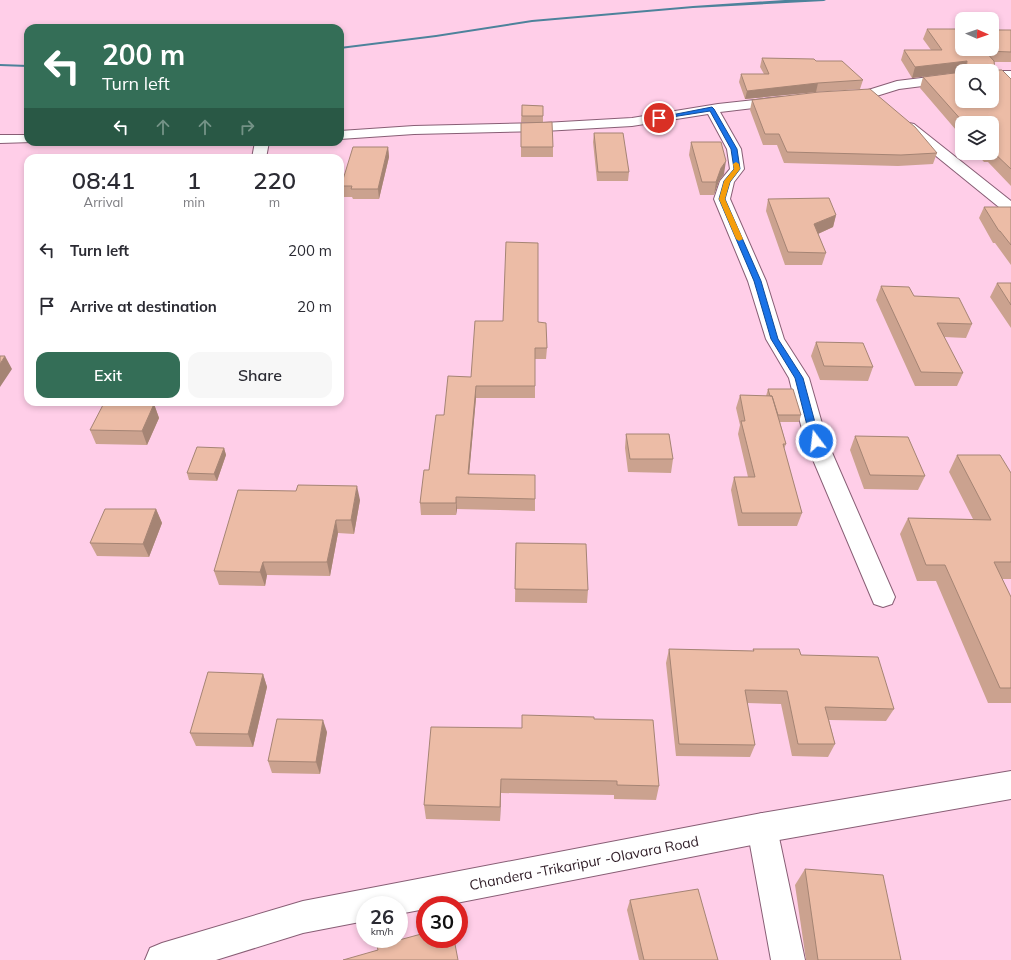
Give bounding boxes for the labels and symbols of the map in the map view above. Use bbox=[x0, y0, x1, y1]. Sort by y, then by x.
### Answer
north arrow bbox=[955, 12, 999, 56]
pin bbox=[642, 101, 676, 135]
position arrow bbox=[795, 420, 837, 462]
street label: Chandera -Trikaripur -Olavara Road bbox=[468, 832, 700, 894]
speed limit sign: 30 bbox=[416, 896, 468, 948]

